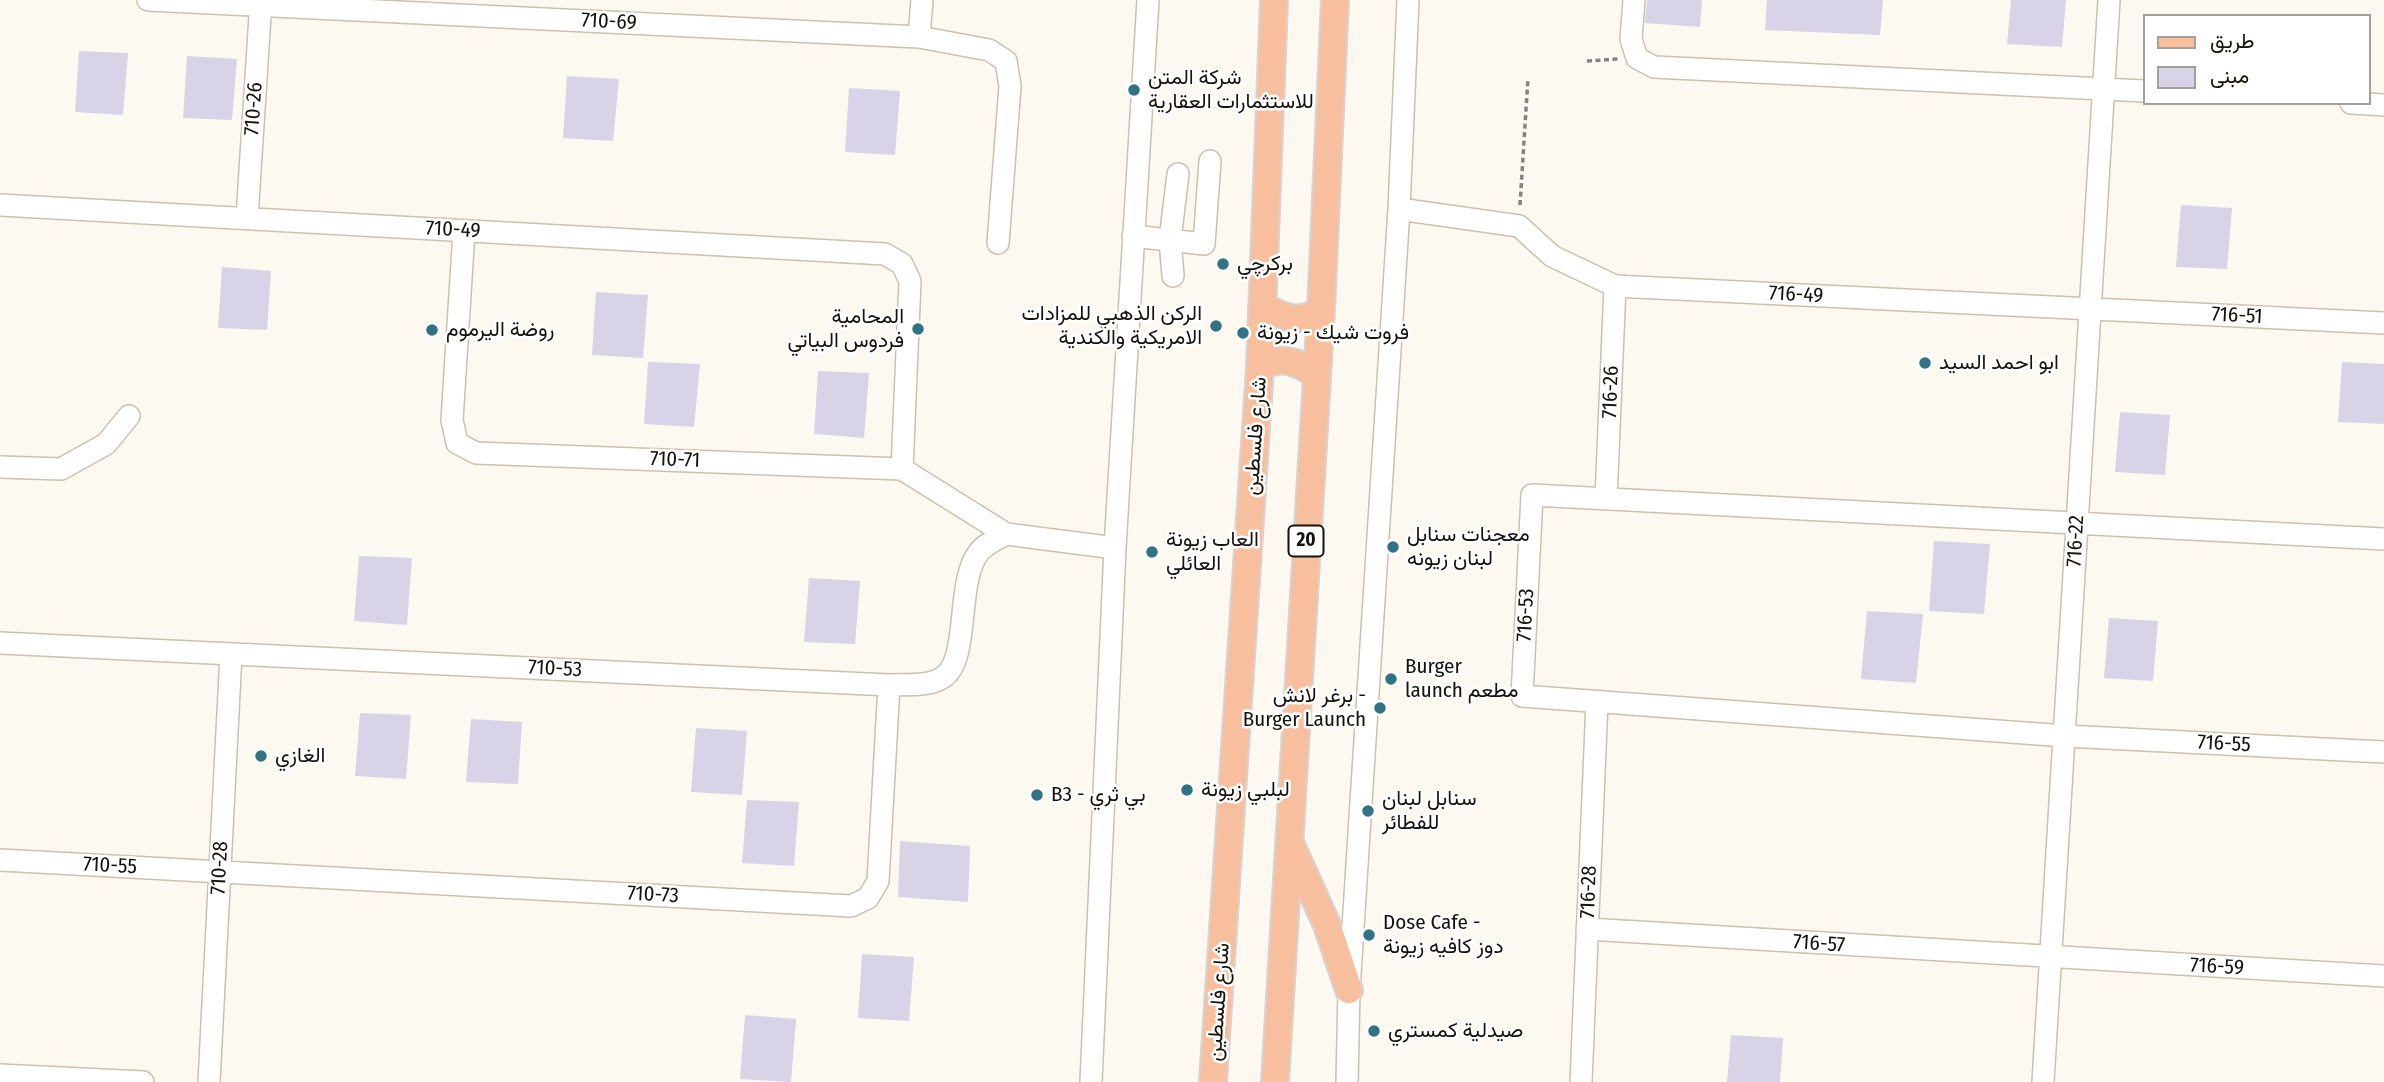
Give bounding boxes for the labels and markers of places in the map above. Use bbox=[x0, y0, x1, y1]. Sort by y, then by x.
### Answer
place label: شركة المتن للاستثمارات العقارية bbox=[1148, 65, 1314, 115]
marker: شركة المتن للاستثمارات العقارية bbox=[1126, 82, 1142, 98]
place label: بركرچي bbox=[1237, 251, 1293, 277]
marker: بركرچي bbox=[1215, 256, 1231, 272]
place label: الركن الذهبي للمزادات الامريكية والكندية bbox=[1021, 301, 1202, 351]
place label: المحامية فردوس البياتي bbox=[787, 304, 904, 354]
place label: روضة اليرموم bbox=[446, 317, 554, 343]
marker: الركن الذهبي للمزادات الامريكية والكندية bbox=[1208, 318, 1224, 334]
place label: فروت شيك - زيونة bbox=[1257, 320, 1409, 346]
marker: المحامية فردوس البياتي bbox=[910, 321, 926, 337]
marker: روضة اليرموم bbox=[424, 322, 440, 338]
marker: فروت شيك - زيونة bbox=[1235, 325, 1251, 341]
place label: ابو احمد السيد bbox=[1939, 350, 2059, 376]
marker: ابو احمد السيد bbox=[1917, 355, 1933, 371]
place label: معجنات سنابل لبنان زيونه bbox=[1407, 522, 1530, 572]
place label: العاب زيونة العائلي bbox=[1166, 527, 1259, 577]
marker: معجنات سنابل لبنان زيونه bbox=[1385, 539, 1401, 555]
marker: العاب زيونة العائلي bbox=[1144, 544, 1160, 560]
place label: Burger launch مطعم bbox=[1405, 654, 1518, 704]
marker: Burger launch مطعم bbox=[1383, 671, 1399, 687]
place label: برغر لانش - Burger Launch bbox=[1243, 683, 1366, 733]
marker: برغر لانش - Burger Launch bbox=[1372, 700, 1388, 716]
place label: الغازي bbox=[275, 743, 325, 769]
marker: الغازي bbox=[253, 748, 269, 764]
place label: لبلبي زيونة bbox=[1201, 777, 1290, 803]
place label: B3 - بي ثري bbox=[1051, 782, 1146, 808]
marker: لبلبي زيونة bbox=[1179, 782, 1195, 798]
place label: سنابل لبنان للفطائر bbox=[1382, 786, 1476, 836]
marker: B3 - بي ثري bbox=[1029, 787, 1045, 803]
marker: سنابل لبنان للفطائر bbox=[1360, 803, 1376, 819]
place label: Dose Cafe - دوز كافيه زيونة bbox=[1383, 910, 1503, 960]
marker: Dose Cafe - دوز كافيه زيونة bbox=[1361, 927, 1377, 943]
place label: صيدلية كمستري bbox=[1388, 1018, 1523, 1044]
marker: صيدلية كمستري bbox=[1366, 1023, 1382, 1039]

